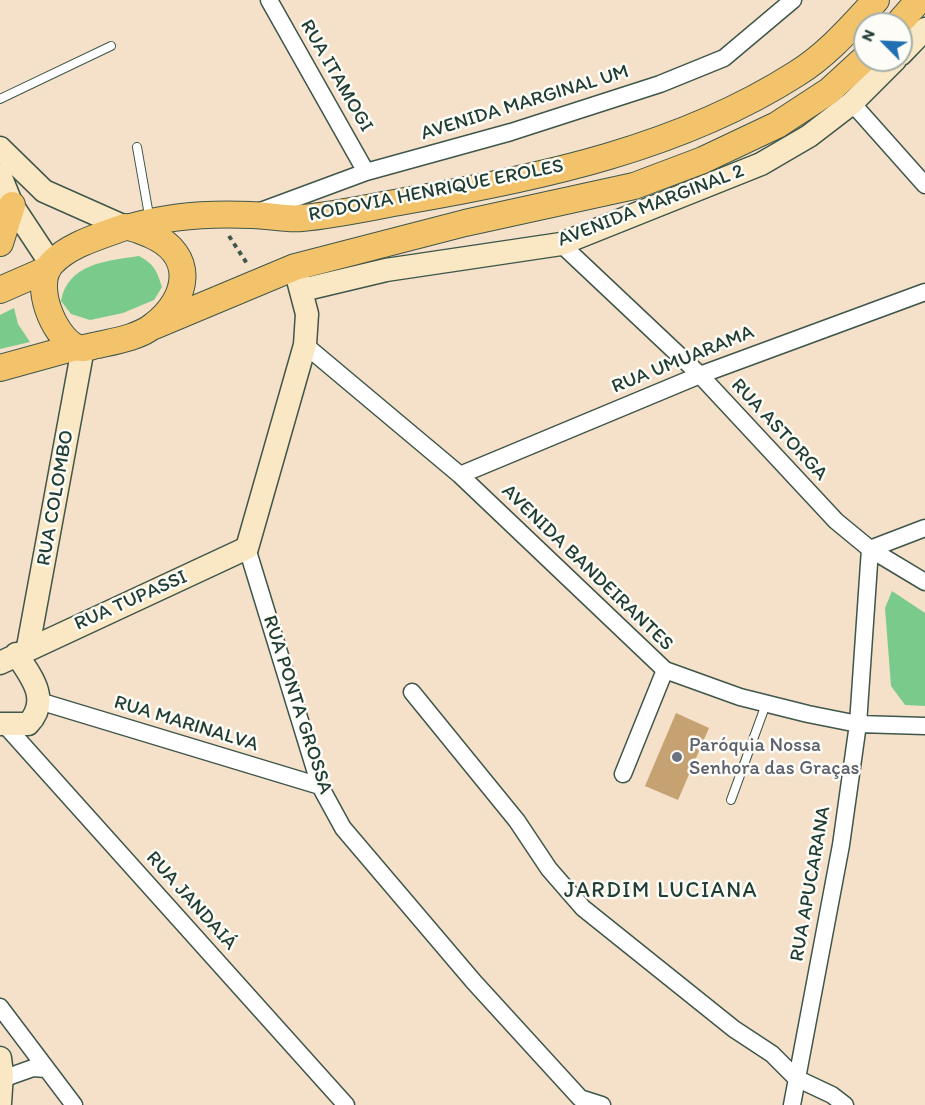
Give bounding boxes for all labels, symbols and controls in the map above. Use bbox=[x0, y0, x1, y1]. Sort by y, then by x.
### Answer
north arrow bbox=[853, 12, 913, 72]
street label: RUA ITAMOGI bbox=[294, 15, 378, 137]
text: N bbox=[857, 26, 879, 44]
street label: AVENIDA MARGINAL UM bbox=[418, 60, 632, 146]
street label: RODOVIA HENRIQUE EROLES bbox=[306, 154, 566, 228]
street label: AVENIDA MARGINAL 2 bbox=[554, 159, 748, 253]
street label: RUA UMUARAMA bbox=[608, 321, 758, 399]
street label: RUA ASTORGA bbox=[725, 374, 833, 486]
street label: RUA COLOMBO bbox=[32, 428, 80, 568]
street label: AVENIDA BANDEIRANTES bbox=[496, 480, 678, 656]
street label: RUA TUPASSI bbox=[71, 565, 191, 637]
street label: RUA PONTA GROSSA bbox=[257, 613, 337, 797]
street label: RUA MARINALVA bbox=[111, 691, 261, 757]
place label: Paróquia Nossa Senhora das Graças bbox=[689, 734, 859, 781]
marker: Paróquia Nossa Senhora das Graças bbox=[670, 750, 684, 764]
street label: RUA APUCARANA bbox=[786, 805, 836, 963]
street label: RUA JANDAIÁ bbox=[140, 847, 242, 955]
district label: JARDIM LUCIANA bbox=[566, 878, 756, 904]

